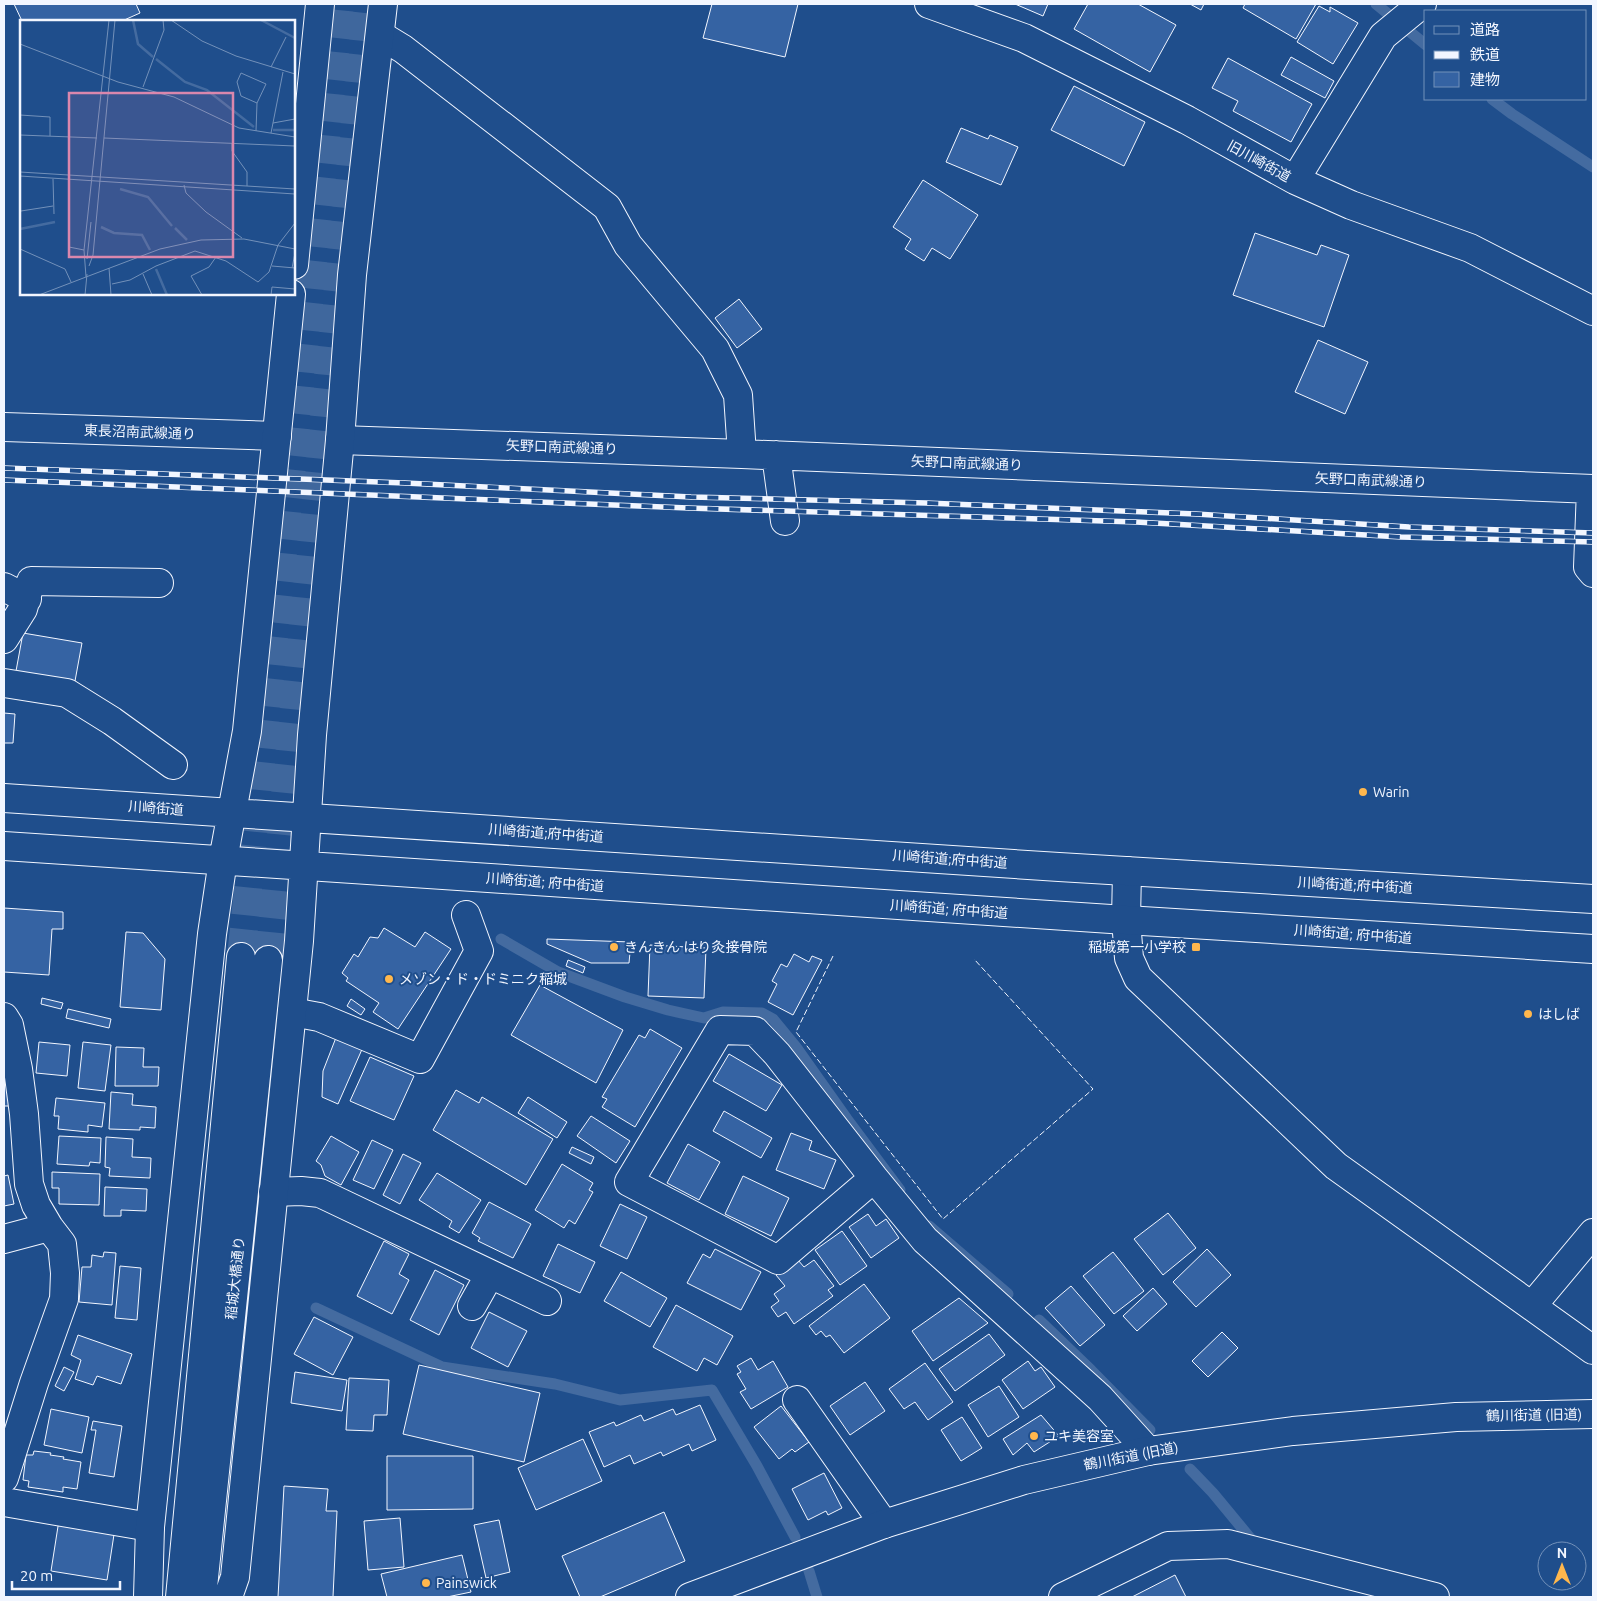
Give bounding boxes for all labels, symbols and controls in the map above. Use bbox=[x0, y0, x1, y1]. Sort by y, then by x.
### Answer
legend bbox=[1424, 10, 1587, 100]
inset map bbox=[20, 20, 295, 295]
text: 道路 bbox=[1470, 21, 1500, 38]
text: 鉄道 bbox=[1470, 46, 1500, 63]
text: 建物 bbox=[1470, 71, 1500, 88]
street label: 旧川崎街道 bbox=[1225, 137, 1293, 185]
street label: 東長沼南武線通り bbox=[84, 422, 196, 442]
street label: 矢野口南武線通り bbox=[506, 437, 618, 457]
street label: 矢野口南武線通り bbox=[911, 453, 1023, 473]
street label: 矢野口南武線通り bbox=[1315, 470, 1427, 490]
place label: Warin bbox=[1373, 784, 1410, 800]
marker: Warin bbox=[1357, 786, 1369, 798]
street label: 川崎街道 bbox=[128, 798, 184, 818]
street label: 川崎街道;府中街道 bbox=[488, 821, 604, 845]
street label: 川崎街道;府中街道 bbox=[892, 847, 1008, 871]
street label: 川崎街道; 府中街道 bbox=[485, 870, 605, 894]
street label: 川崎街道;府中街道 bbox=[1297, 874, 1413, 896]
street label: 川崎街道; 府中街道 bbox=[889, 897, 1009, 921]
street label: 川崎街道; 府中街道 bbox=[1293, 922, 1413, 946]
place label: きんきん はり灸接骨院 bbox=[624, 939, 767, 955]
place label: 稲城第一小学校 bbox=[1088, 939, 1186, 955]
marker: きんきん はり灸接骨院 bbox=[608, 941, 620, 953]
marker: 稲城第一小学校 bbox=[1190, 941, 1202, 953]
place label: メゾン・ド・ドミニク稲城 bbox=[399, 971, 567, 987]
marker: メゾン・ド・ドミニク稲城 bbox=[383, 973, 395, 985]
place label: はしば bbox=[1538, 1006, 1580, 1022]
marker: はしば bbox=[1522, 1008, 1534, 1020]
street label: 稲城大橋通り bbox=[223, 1235, 247, 1321]
street label: 鶴川街道 (旧道) bbox=[1486, 1406, 1582, 1424]
place label: ユキ美容室 bbox=[1044, 1428, 1114, 1444]
marker: ユキ美容室 bbox=[1028, 1430, 1040, 1442]
street label: 鶴川街道 (旧道) bbox=[1082, 1439, 1180, 1473]
north arrow bbox=[1537, 1541, 1587, 1591]
text: N bbox=[1557, 1545, 1567, 1561]
scale bar bbox=[12, 1558, 120, 1590]
text: 20 m bbox=[20, 1567, 53, 1584]
place label: Painswick bbox=[436, 1575, 497, 1591]
marker: Painswick bbox=[420, 1577, 432, 1589]

